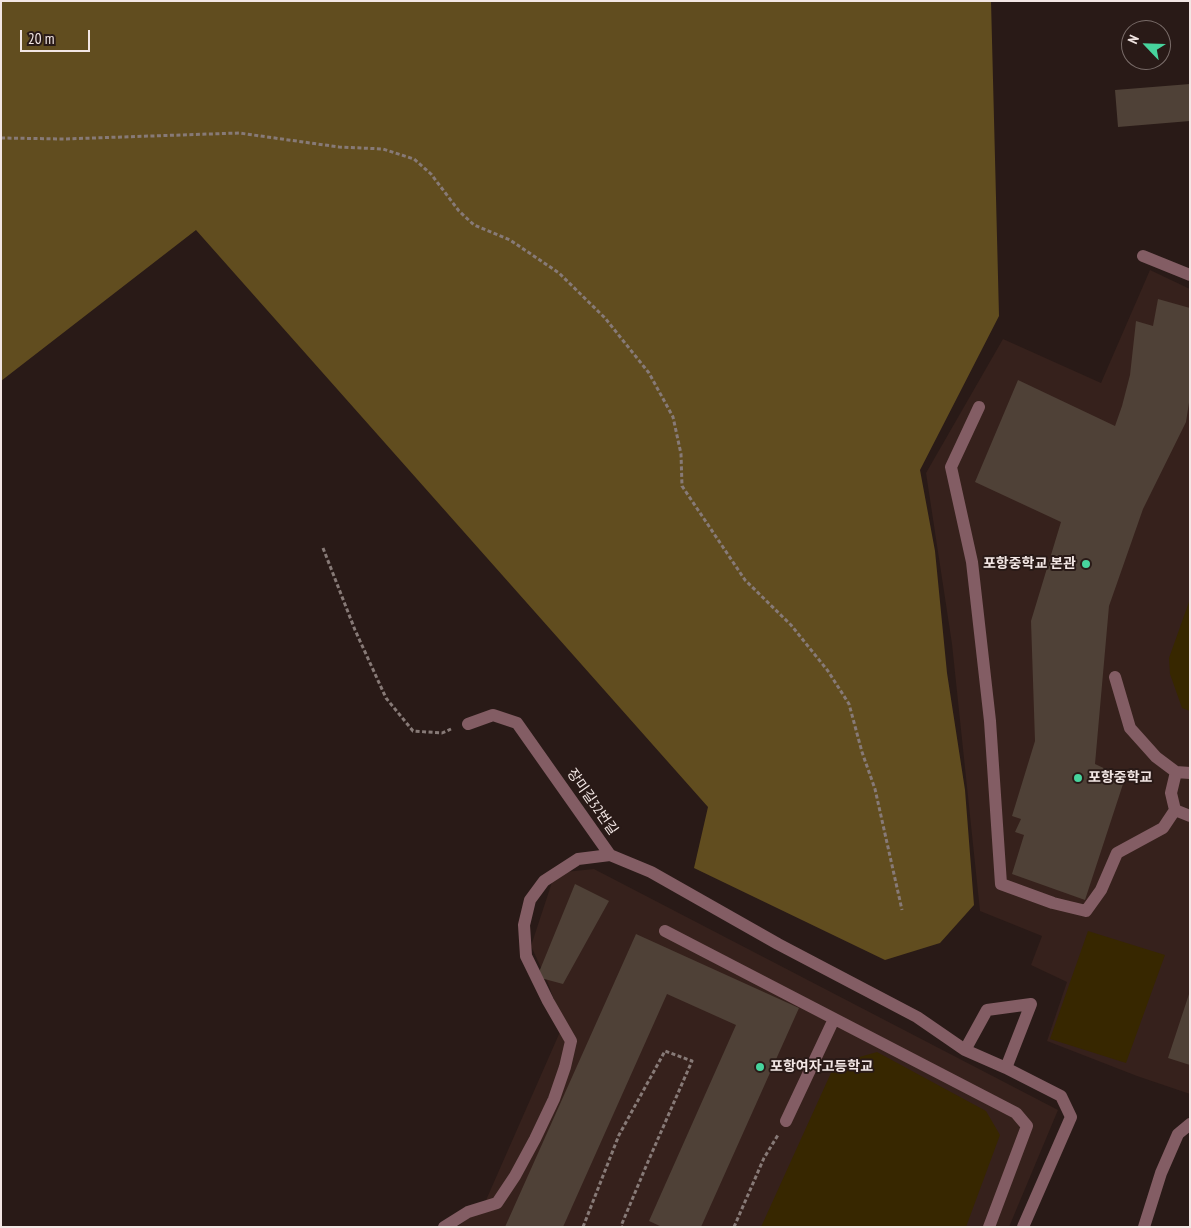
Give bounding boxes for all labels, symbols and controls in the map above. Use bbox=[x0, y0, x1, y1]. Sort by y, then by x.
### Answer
scale bar bbox=[22, 20, 92, 52]
north arrow bbox=[1121, 20, 1171, 70]
text: 20 m bbox=[28, 29, 54, 48]
text: N bbox=[1123, 32, 1143, 46]
place label: 포항중학교 본관 bbox=[983, 556, 1076, 572]
marker: 포항중학교 본관 bbox=[1080, 558, 1092, 570]
street label: 장미길32번길 bbox=[563, 766, 621, 838]
place label: 포항중학교 bbox=[1088, 770, 1152, 786]
marker: 포항중학교 bbox=[1072, 772, 1084, 784]
place label: 포항여자고등학교 bbox=[770, 1059, 873, 1075]
marker: 포항여자고등학교 bbox=[754, 1061, 766, 1073]

